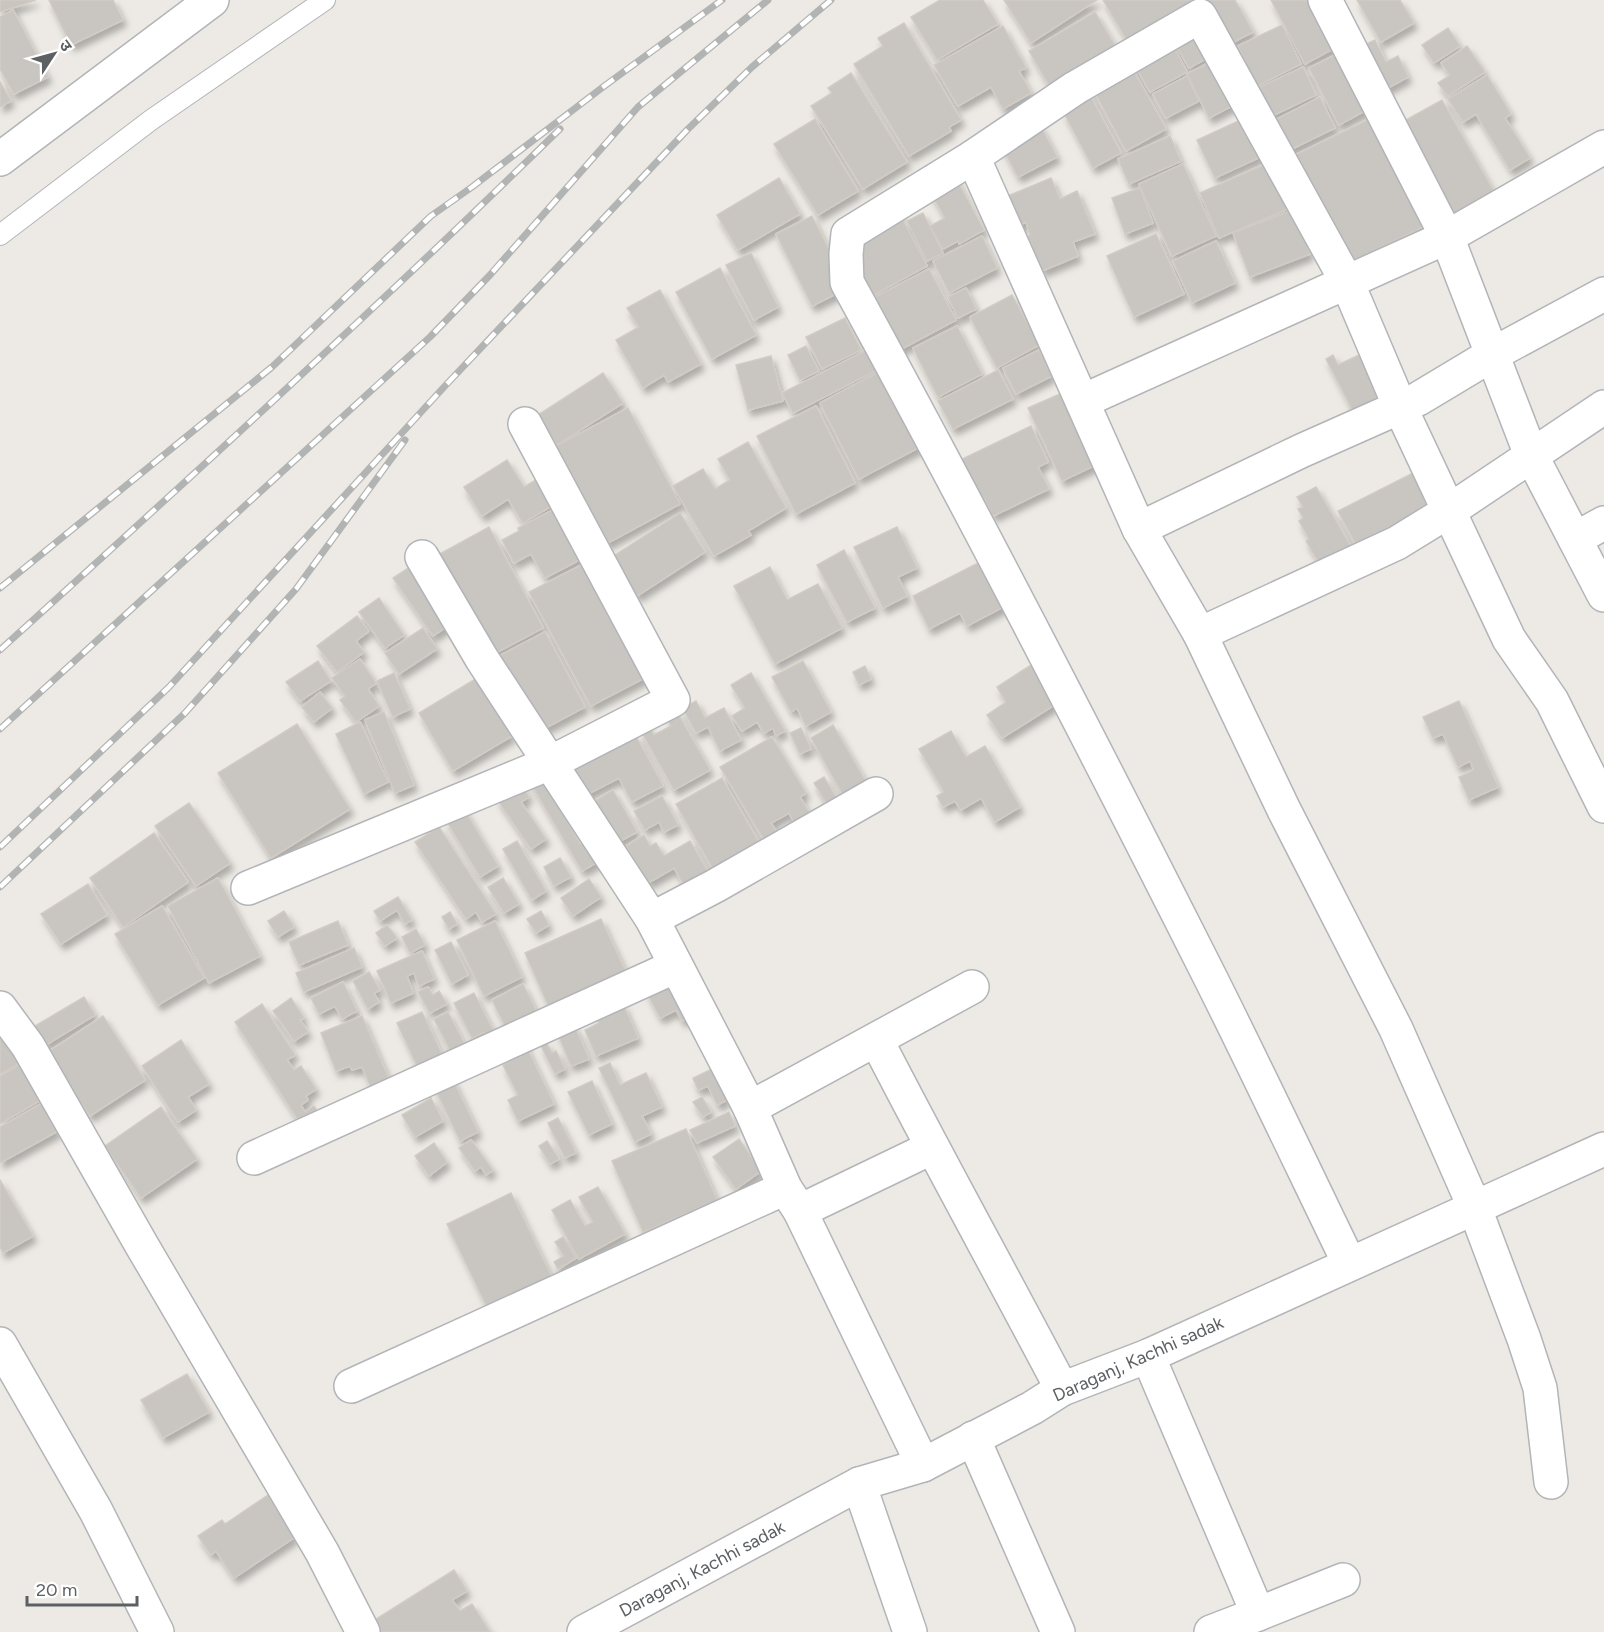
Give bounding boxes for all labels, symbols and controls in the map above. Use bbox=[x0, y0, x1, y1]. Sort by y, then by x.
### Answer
north arrow bbox=[24, 24, 84, 84]
text: उ bbox=[55, 36, 77, 55]
street label: Daraganj, Kachhi sadak bbox=[1049, 1311, 1227, 1407]
street label: Daraganj, Kachhi sadak bbox=[615, 1516, 789, 1622]
scale bar bbox=[27, 1569, 136, 1607]
text: 20 m bbox=[36, 1579, 77, 1601]

